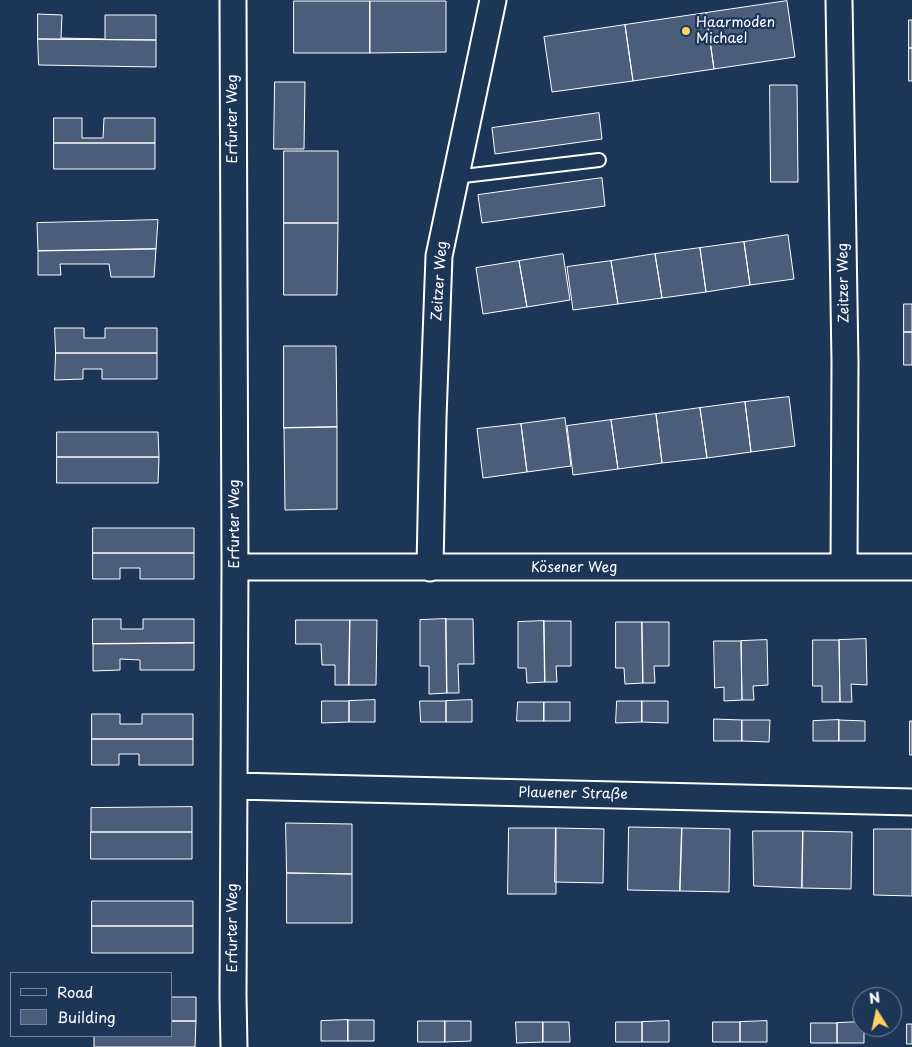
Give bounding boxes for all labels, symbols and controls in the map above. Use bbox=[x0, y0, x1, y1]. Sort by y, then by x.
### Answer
place label: Haarmoden Michael bbox=[696, 15, 775, 48]
marker: Haarmoden Michael bbox=[680, 25, 692, 37]
street label: Erfurter Weg bbox=[225, 74, 241, 164]
street label: Zeitzer Weg bbox=[429, 240, 451, 322]
street label: Zeitzer Weg bbox=[835, 243, 853, 323]
street label: Erfurter Weg bbox=[227, 479, 243, 569]
street label: Kösener Weg bbox=[531, 560, 617, 576]
street label: Plauener Straße bbox=[518, 785, 628, 803]
street label: Erfurter Weg bbox=[225, 883, 241, 973]
legend bbox=[10, 972, 172, 1037]
text: Road bbox=[57, 980, 93, 1003]
text: N bbox=[867, 986, 882, 1009]
north arrow bbox=[852, 987, 902, 1037]
text: Building bbox=[57, 1005, 116, 1028]

